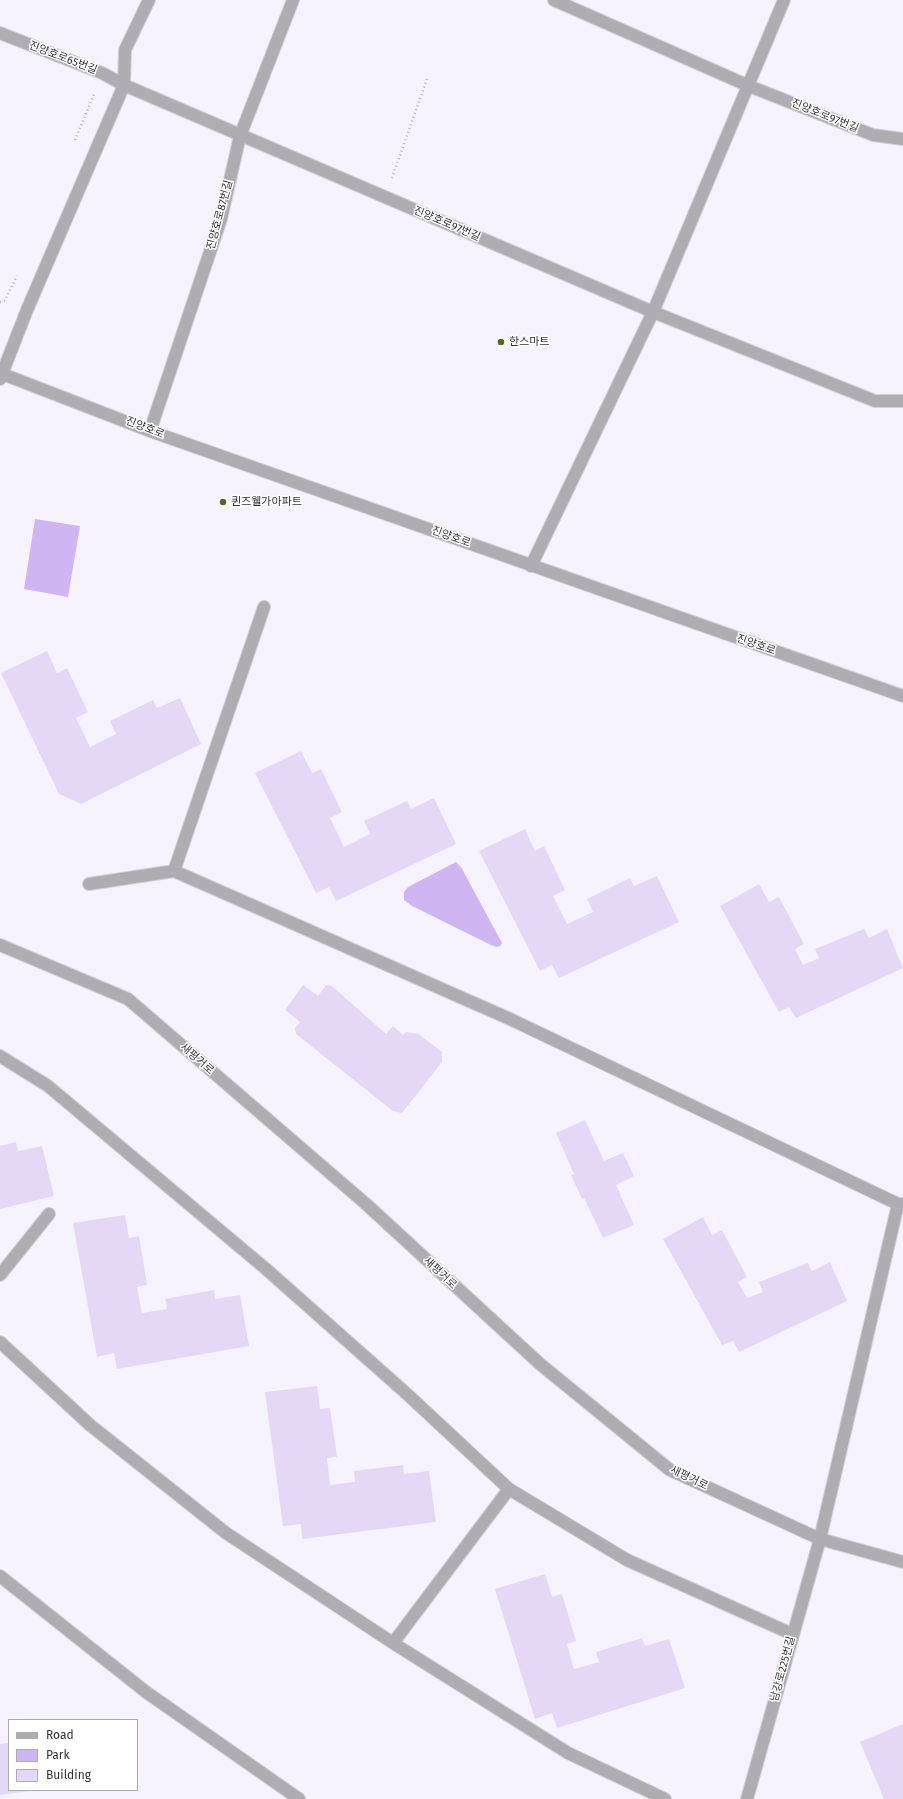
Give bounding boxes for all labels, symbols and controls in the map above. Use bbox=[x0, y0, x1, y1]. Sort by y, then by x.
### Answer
street label: 진양호로65번길 bbox=[27, 39, 99, 77]
street label: 진양호로97번길 bbox=[790, 97, 860, 135]
street label: 진양호로87번길 bbox=[204, 179, 236, 251]
street label: 진양호로97번길 bbox=[412, 204, 482, 244]
place label: 한스마트 bbox=[509, 335, 549, 349]
marker: 한스마트 bbox=[496, 337, 506, 347]
street label: 진양호로 bbox=[124, 415, 166, 441]
place label: 퀸즈웰가아파트 bbox=[231, 495, 302, 509]
marker: 퀸즈웰가아파트 bbox=[218, 497, 228, 507]
street label: 진양호로 bbox=[430, 524, 472, 550]
street label: 진양호로 bbox=[735, 632, 777, 658]
street label: 새평거로 bbox=[177, 1041, 217, 1077]
street label: 새평거로 bbox=[421, 1254, 459, 1292]
street label: 새평거로 bbox=[668, 1463, 710, 1493]
street label: 남강로225번길 bbox=[768, 1635, 798, 1703]
legend bbox=[8, 1719, 138, 1791]
text: Road bbox=[46, 1728, 74, 1742]
text: Park bbox=[46, 1748, 70, 1762]
text: Building bbox=[46, 1768, 91, 1782]

